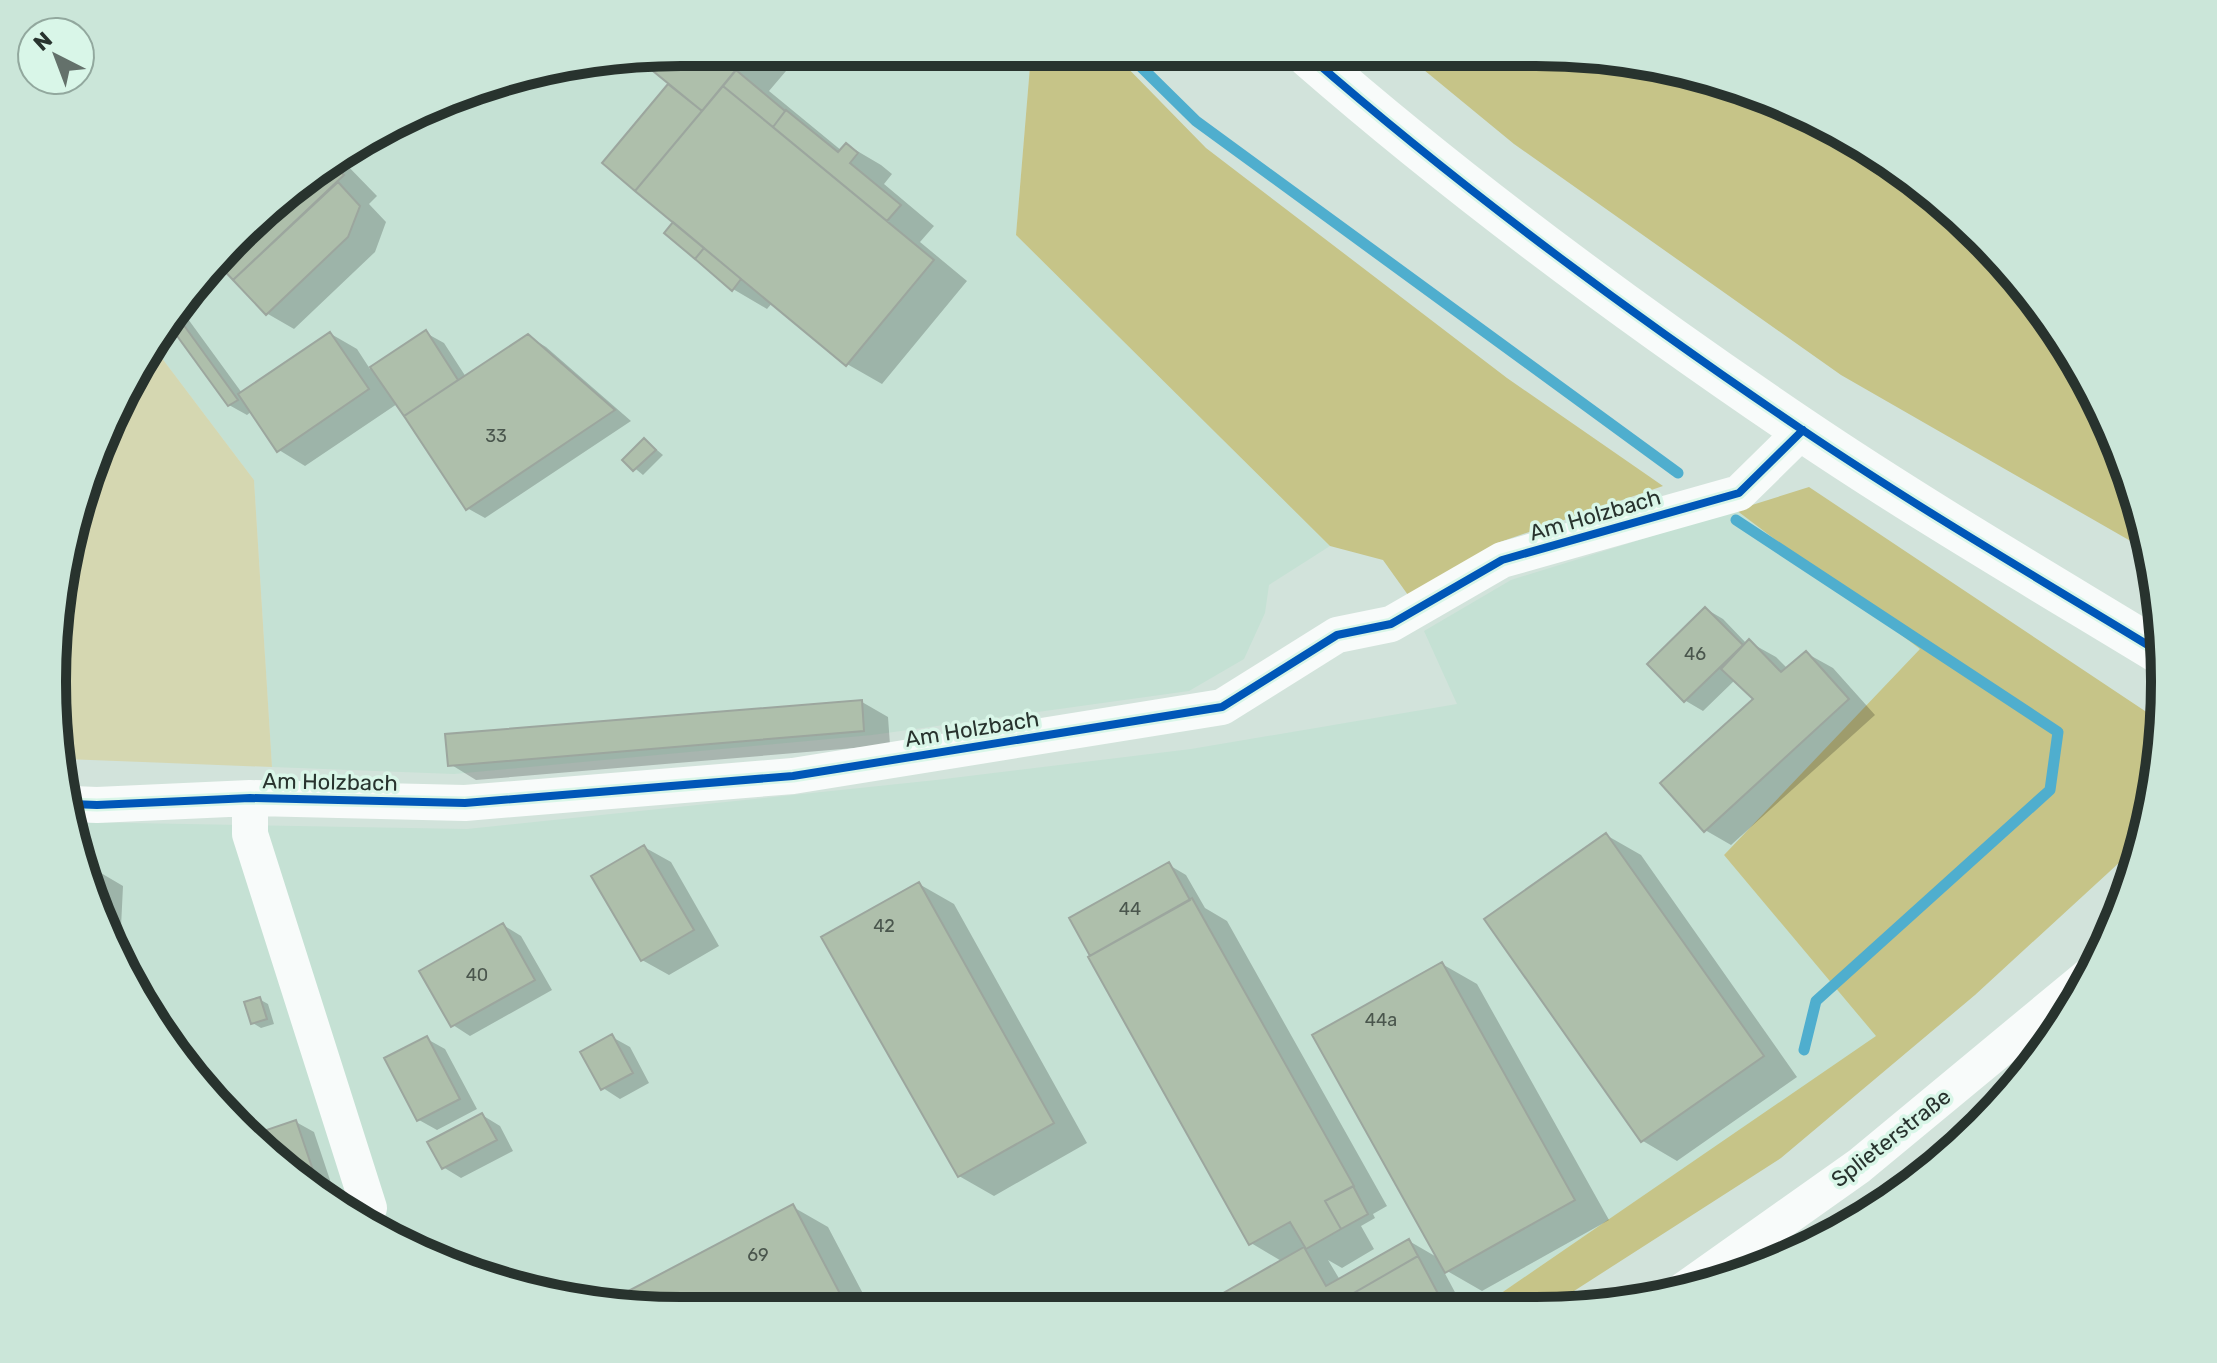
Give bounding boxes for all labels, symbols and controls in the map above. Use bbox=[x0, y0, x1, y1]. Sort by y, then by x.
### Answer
north arrow bbox=[16, 16, 96, 96]
text: N bbox=[28, 26, 58, 57]
house number: 33 bbox=[485, 425, 507, 447]
street label: Am Holzbach bbox=[1526, 483, 1664, 547]
house number: 46 bbox=[1684, 643, 1706, 665]
street label: Am Holzbach bbox=[903, 705, 1041, 753]
street label: Am Holzbach bbox=[262, 767, 398, 797]
house number: 44 bbox=[1119, 898, 1141, 920]
house number: 42 bbox=[873, 915, 895, 937]
house number: 40 bbox=[466, 964, 488, 986]
house number: 44a bbox=[1365, 1009, 1397, 1031]
street label: Splieterstraße bbox=[1826, 1083, 1956, 1193]
house number: 69 bbox=[747, 1244, 769, 1266]

